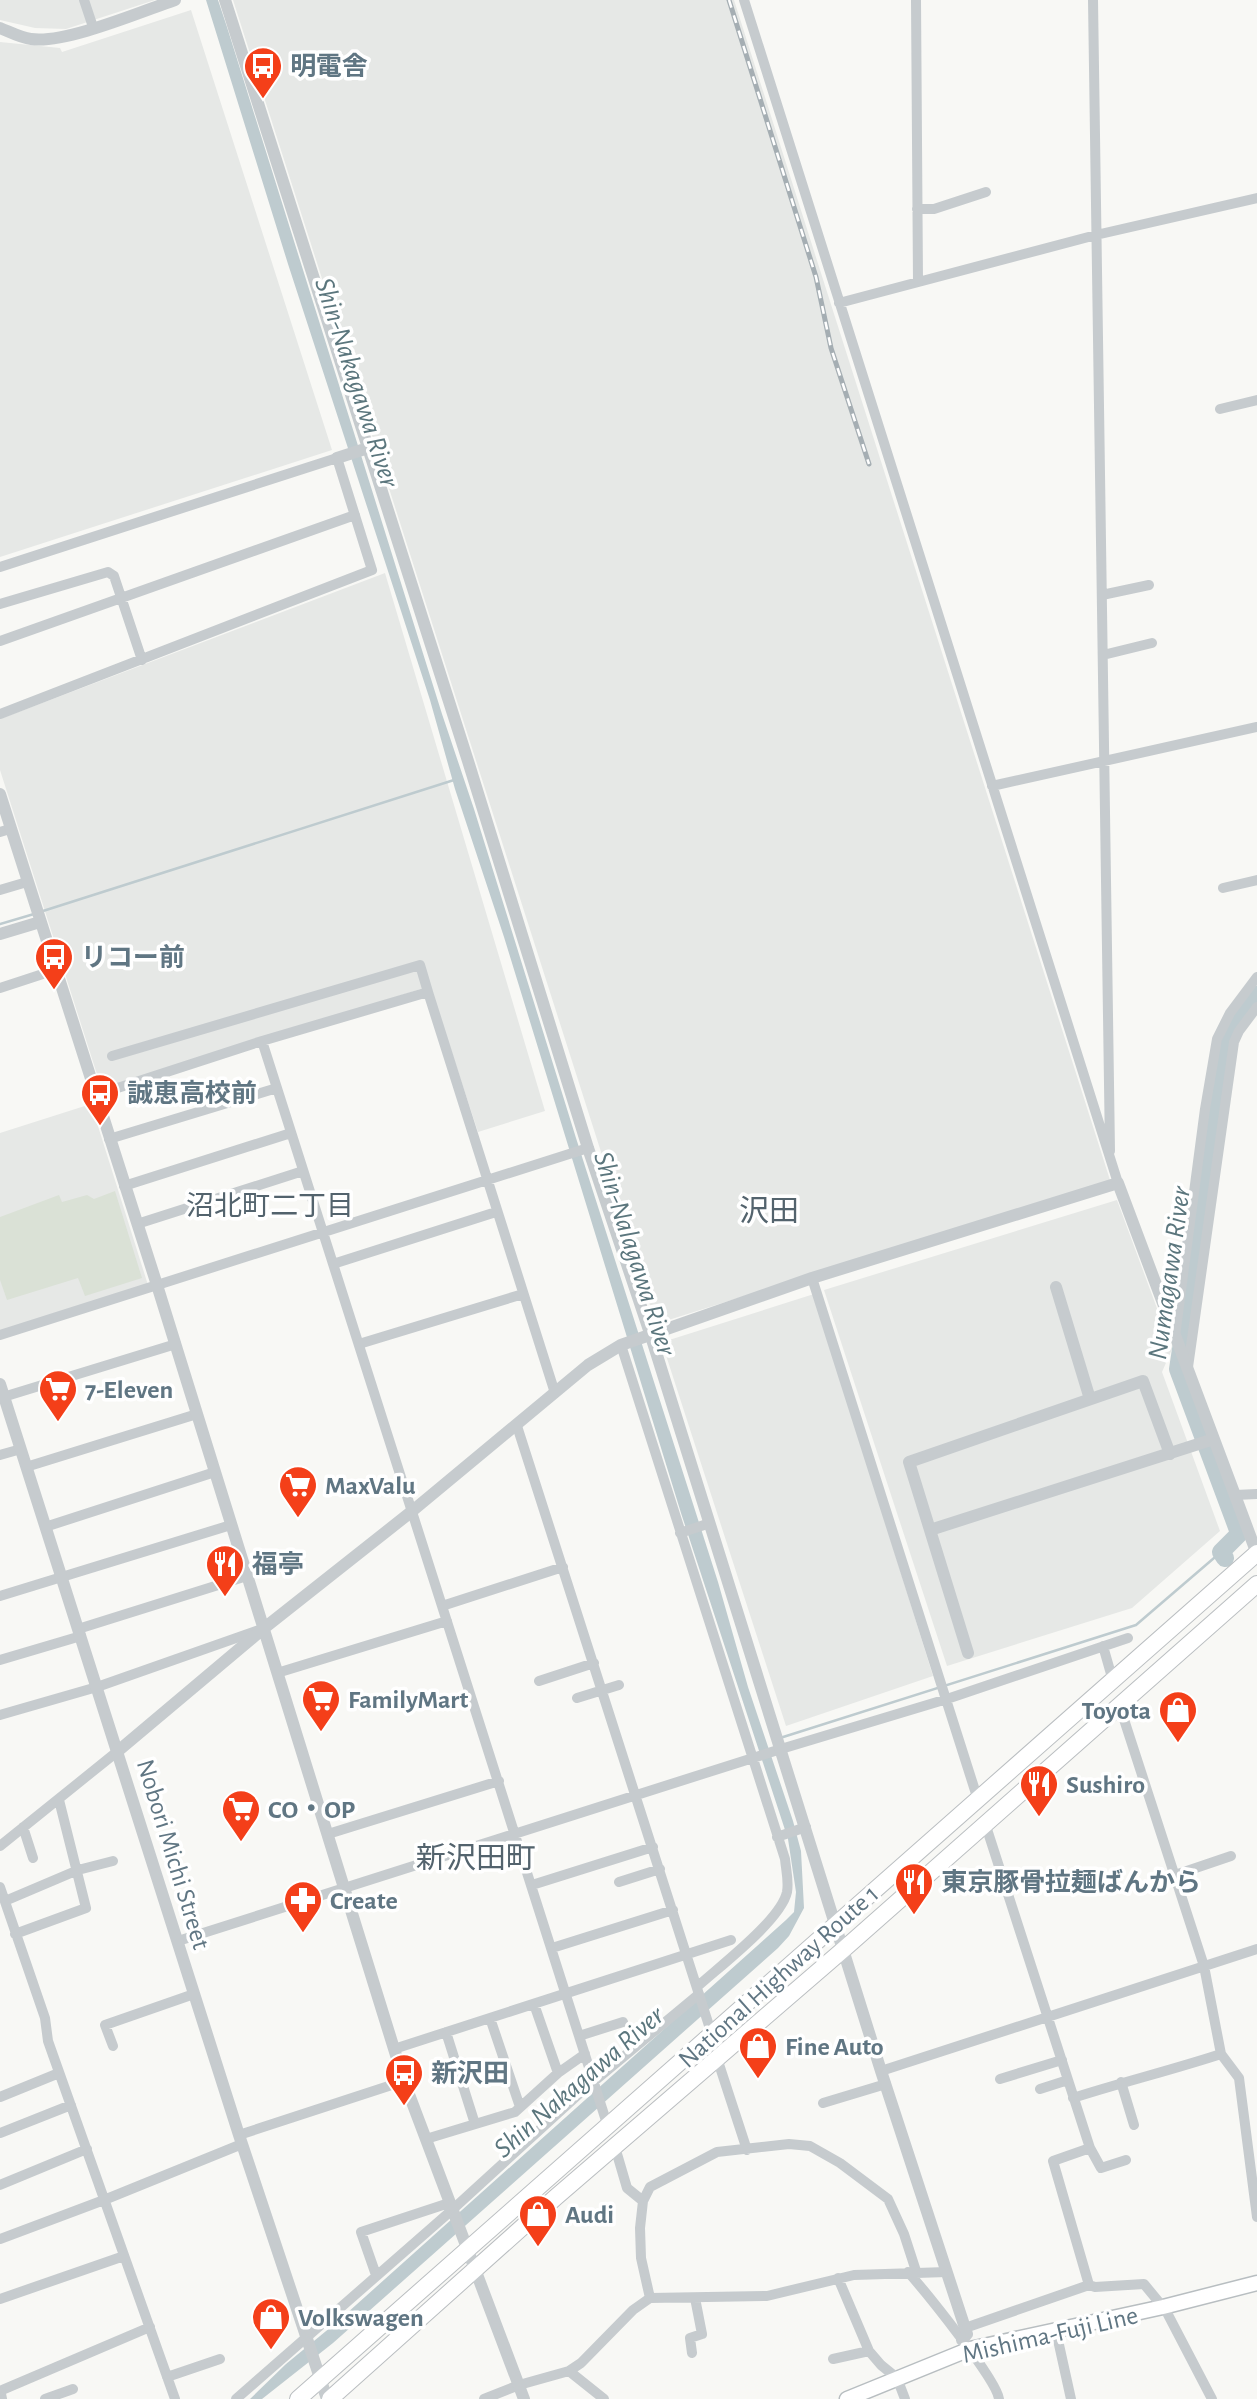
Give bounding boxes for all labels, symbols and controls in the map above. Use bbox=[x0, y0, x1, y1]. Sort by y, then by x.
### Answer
bus stop icon: 明電舎 bbox=[242, 45, 284, 100]
place label: 明電舎 bbox=[290, 52, 368, 80]
water label: Shin-Nakagawa River bbox=[309, 274, 403, 492]
bus stop icon: リコー前 bbox=[33, 936, 75, 991]
place label: リコー前 bbox=[81, 944, 185, 971]
bus stop icon: 誠恵高校前 bbox=[79, 1072, 121, 1127]
place label: 誠恵高校前 bbox=[127, 1079, 257, 1107]
water label: Shin-Nalagawa River bbox=[588, 1148, 681, 1360]
water label: Numagawa River bbox=[1144, 1184, 1196, 1362]
district label: 沼北町二丁目 bbox=[186, 1191, 354, 1221]
district label: 沢田 bbox=[739, 1195, 799, 1227]
supermarket icon: 7-Eleven bbox=[37, 1368, 79, 1423]
place label: 7-Eleven bbox=[85, 1377, 173, 1403]
supermarket icon: MaxValu bbox=[277, 1464, 319, 1519]
place label: MaxValu bbox=[325, 1473, 416, 1499]
restaurant icon: 福亭 bbox=[204, 1543, 246, 1598]
place label: 福亭 bbox=[252, 1550, 304, 1578]
supermarket icon: FamilyMart bbox=[300, 1678, 342, 1733]
place label: FamilyMart bbox=[348, 1687, 468, 1713]
shop icon: Toyota bbox=[1157, 1689, 1199, 1744]
place label: Toyota bbox=[1082, 1698, 1151, 1724]
street label: Nobori Michi Street bbox=[132, 1756, 214, 1952]
restaurant icon: Sushiro bbox=[1018, 1763, 1060, 1818]
place label: Sushiro bbox=[1066, 1772, 1145, 1798]
supermarket icon: CO・OP bbox=[220, 1788, 262, 1843]
place label: CO・OP bbox=[268, 1797, 355, 1823]
district label: 新沢田町 bbox=[416, 1842, 536, 1874]
restaurant icon: 東京豚骨拉麺ばんから bbox=[893, 1861, 935, 1916]
place label: 東京豚骨拉麺ばんから bbox=[941, 1868, 1201, 1896]
pharmacy icon: Create bbox=[282, 1879, 324, 1934]
street label: National Highway Route 1 bbox=[674, 1880, 884, 2073]
place label: Create bbox=[330, 1888, 398, 1914]
water label: Shin Nakagawa River bbox=[489, 2001, 670, 2163]
shop icon: Fine Auto bbox=[737, 2025, 779, 2080]
place label: Fine Auto bbox=[785, 2034, 884, 2060]
bus stop icon: 新沢田 bbox=[383, 2052, 425, 2107]
place label: 新沢田 bbox=[431, 2060, 509, 2087]
shop icon: Audi bbox=[517, 2193, 559, 2248]
place label: Audi bbox=[565, 2202, 614, 2228]
shop icon: Volkswagen bbox=[250, 2296, 292, 2351]
street label: Mishima-Fuji Line bbox=[960, 2302, 1141, 2368]
place label: Volkswagen bbox=[298, 2305, 424, 2331]

